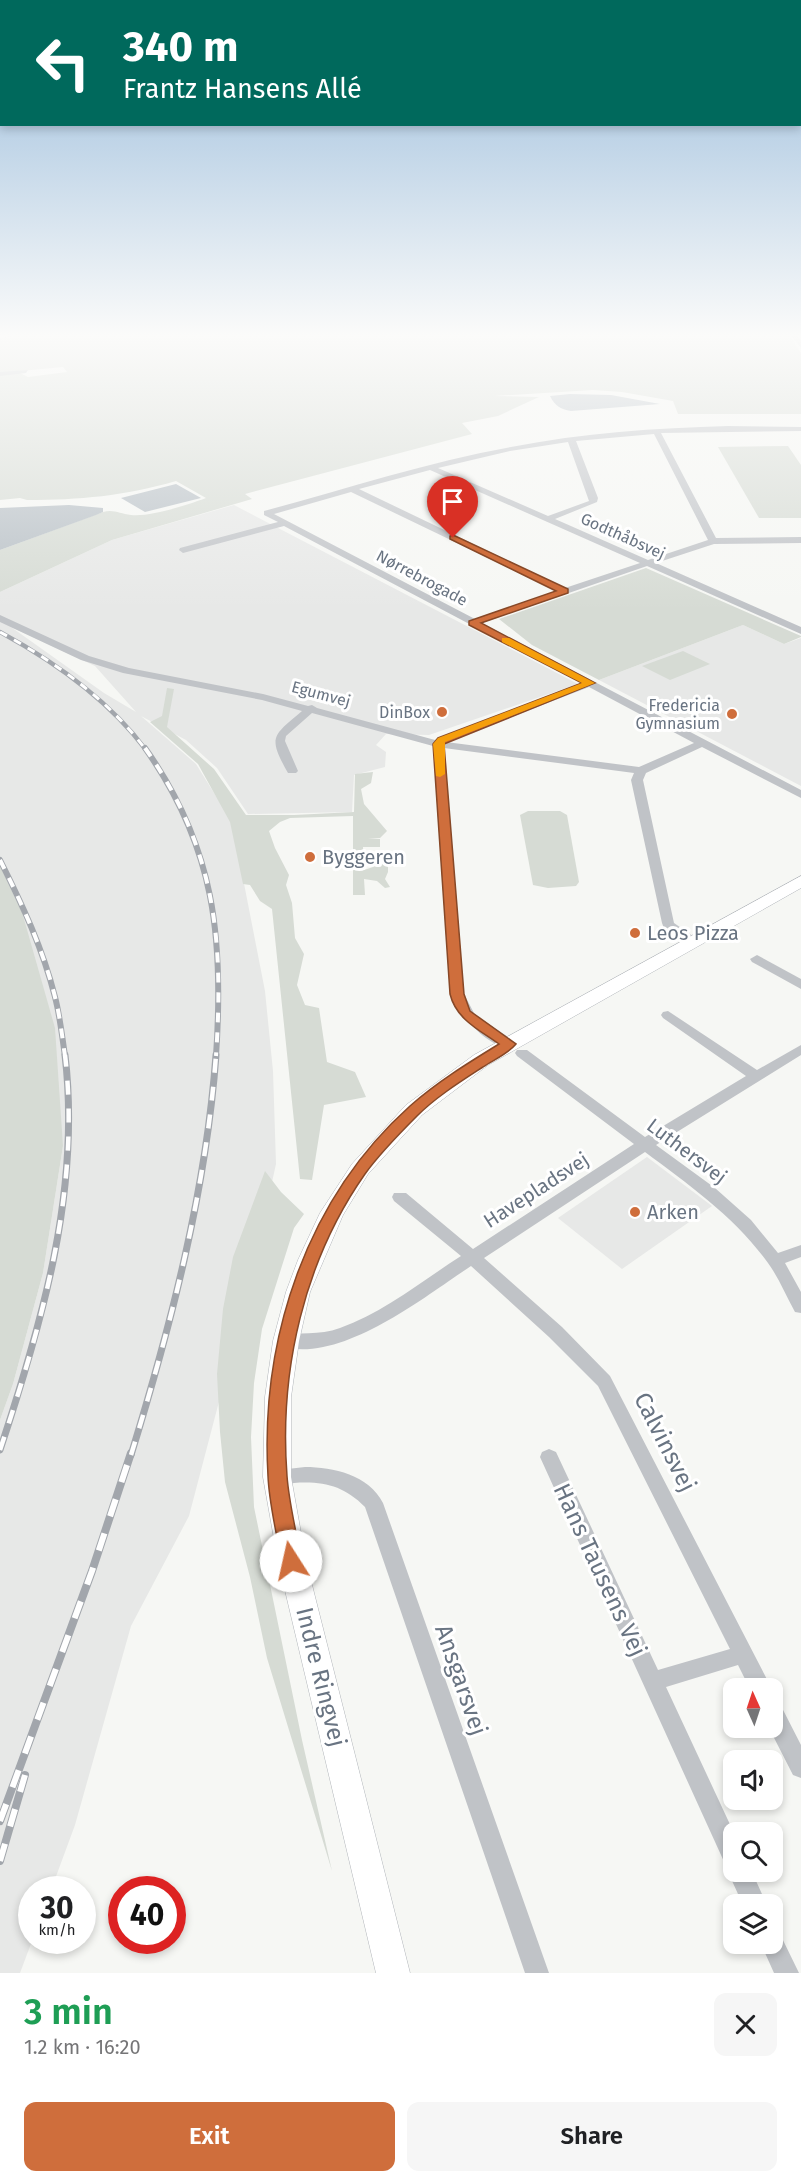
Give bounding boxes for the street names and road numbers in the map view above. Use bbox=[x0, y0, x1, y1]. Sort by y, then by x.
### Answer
street label: Godthåbsvej bbox=[578, 509, 668, 563]
street label: Nørrebrogade bbox=[373, 546, 471, 610]
street label: Egumvej bbox=[289, 677, 353, 711]
street label: Luthersvej bbox=[642, 1113, 732, 1189]
street label: Havepladsvej bbox=[479, 1147, 593, 1233]
street label: Calvinsvej bbox=[628, 1388, 702, 1496]
street label: Hans Tausens Vej bbox=[548, 1479, 652, 1661]
street label: Indre Ringvej bbox=[290, 1604, 352, 1750]
street label: Ansgarsvej bbox=[429, 1621, 493, 1739]

